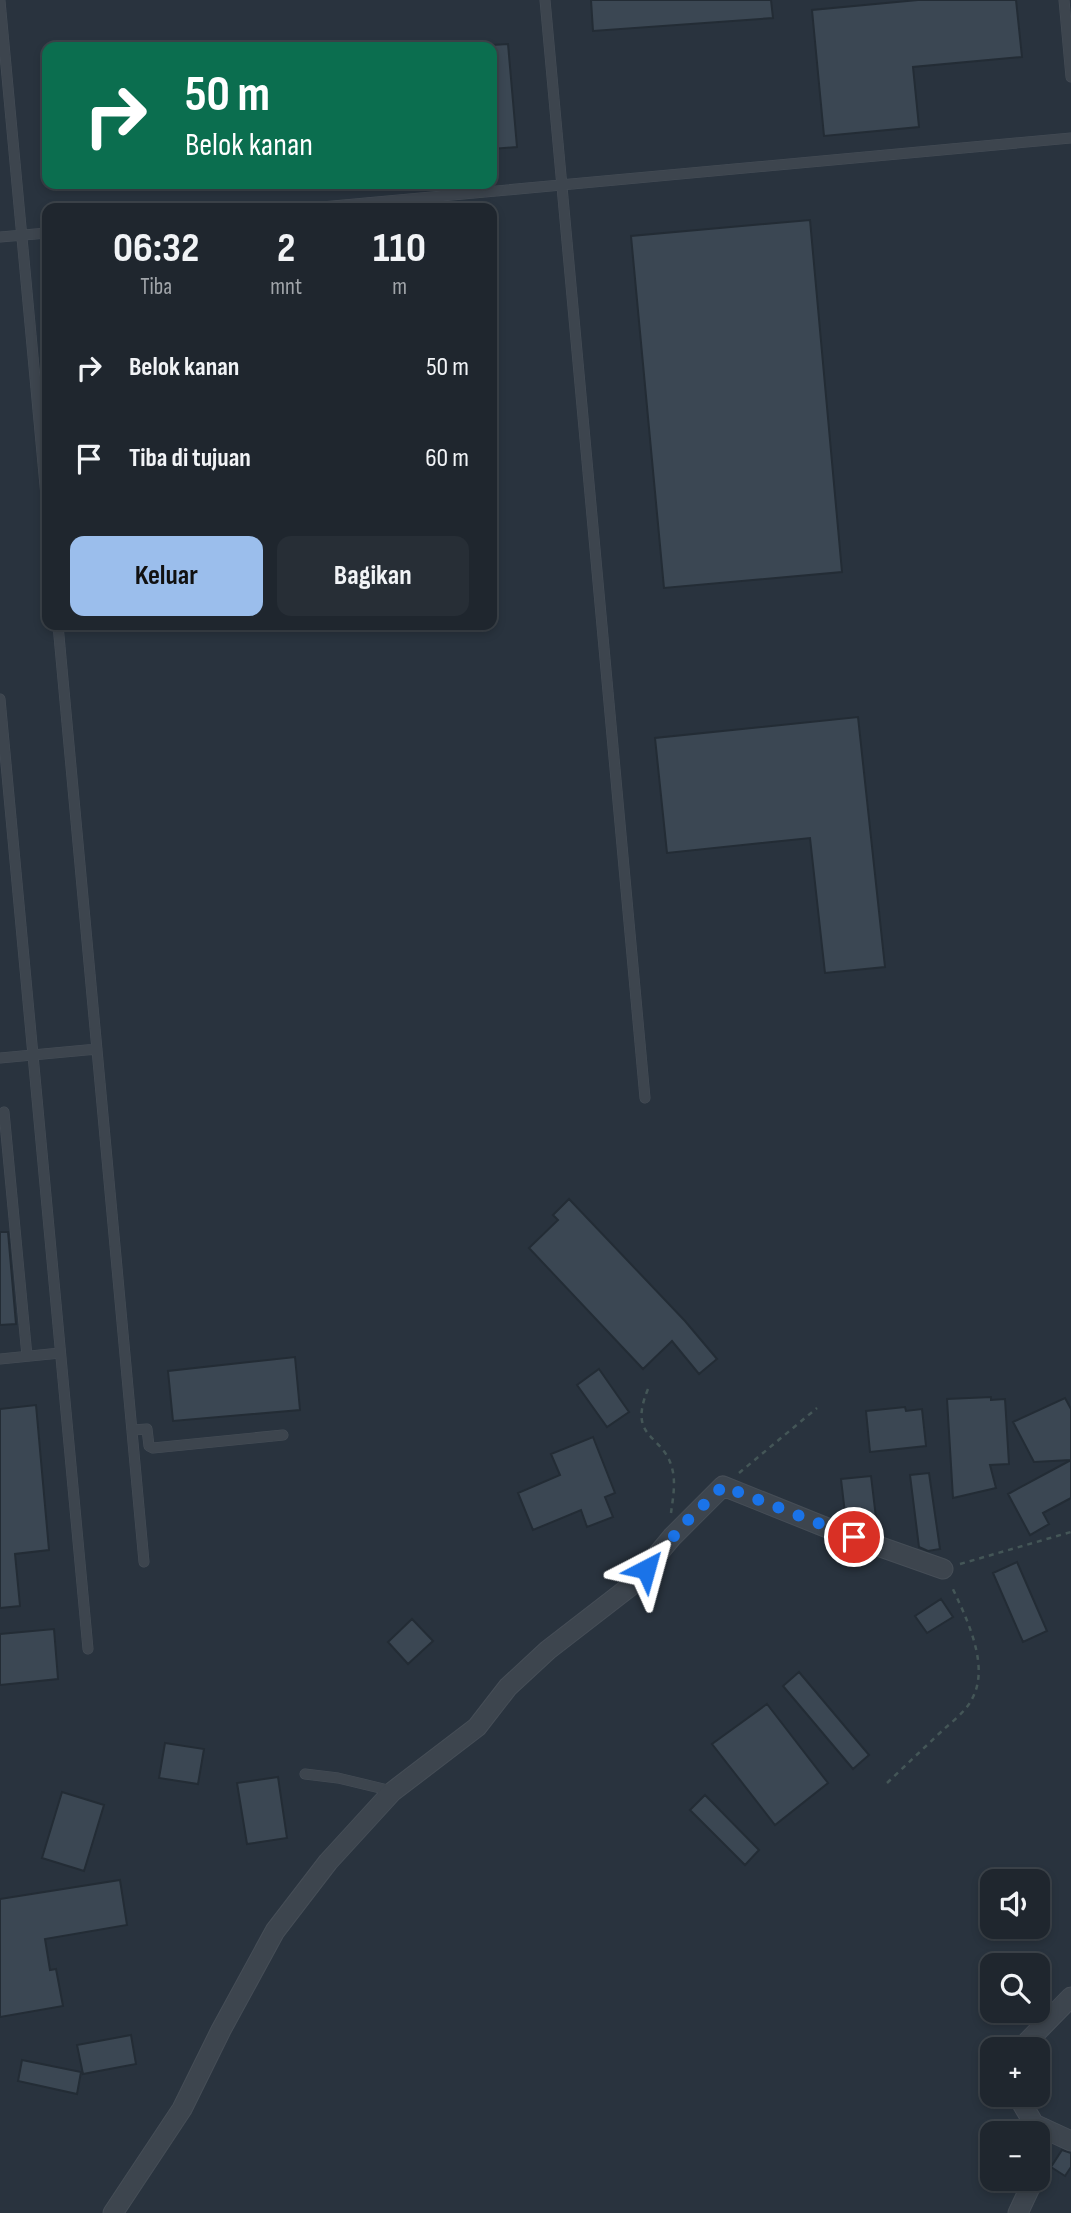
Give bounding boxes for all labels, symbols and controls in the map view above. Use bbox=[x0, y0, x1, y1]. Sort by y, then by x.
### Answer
text: 50 m bbox=[185, 66, 270, 125]
icon: right bbox=[70, 70, 161, 161]
text: Belok kanan bbox=[185, 126, 313, 165]
text: 06:32 bbox=[113, 223, 199, 274]
text: 2 bbox=[277, 223, 295, 274]
text: 110 bbox=[373, 223, 426, 274]
text: Tiba bbox=[140, 273, 172, 301]
text: mnt bbox=[270, 273, 302, 301]
text: m bbox=[392, 273, 407, 301]
icon: right bbox=[70, 349, 108, 387]
text: Belok kanan bbox=[129, 352, 239, 383]
text: 50 m bbox=[426, 352, 469, 383]
icon: arrive bbox=[70, 440, 108, 478]
text: Tiba di tujuan bbox=[129, 443, 251, 474]
text: 60 m bbox=[425, 443, 469, 474]
button: Keluar bbox=[70, 536, 263, 616]
button: Bagikan bbox=[277, 536, 469, 616]
pin bbox=[824, 1507, 884, 1567]
icon: arrive bbox=[835, 1518, 873, 1556]
position arrow bbox=[609, 1532, 683, 1606]
map controls bbox=[980, 1869, 1050, 2191]
button: sound bbox=[980, 1869, 1050, 1939]
button: search bbox=[980, 1953, 1050, 2023]
button: + bbox=[980, 2037, 1050, 2107]
button: − bbox=[980, 2121, 1050, 2191]

